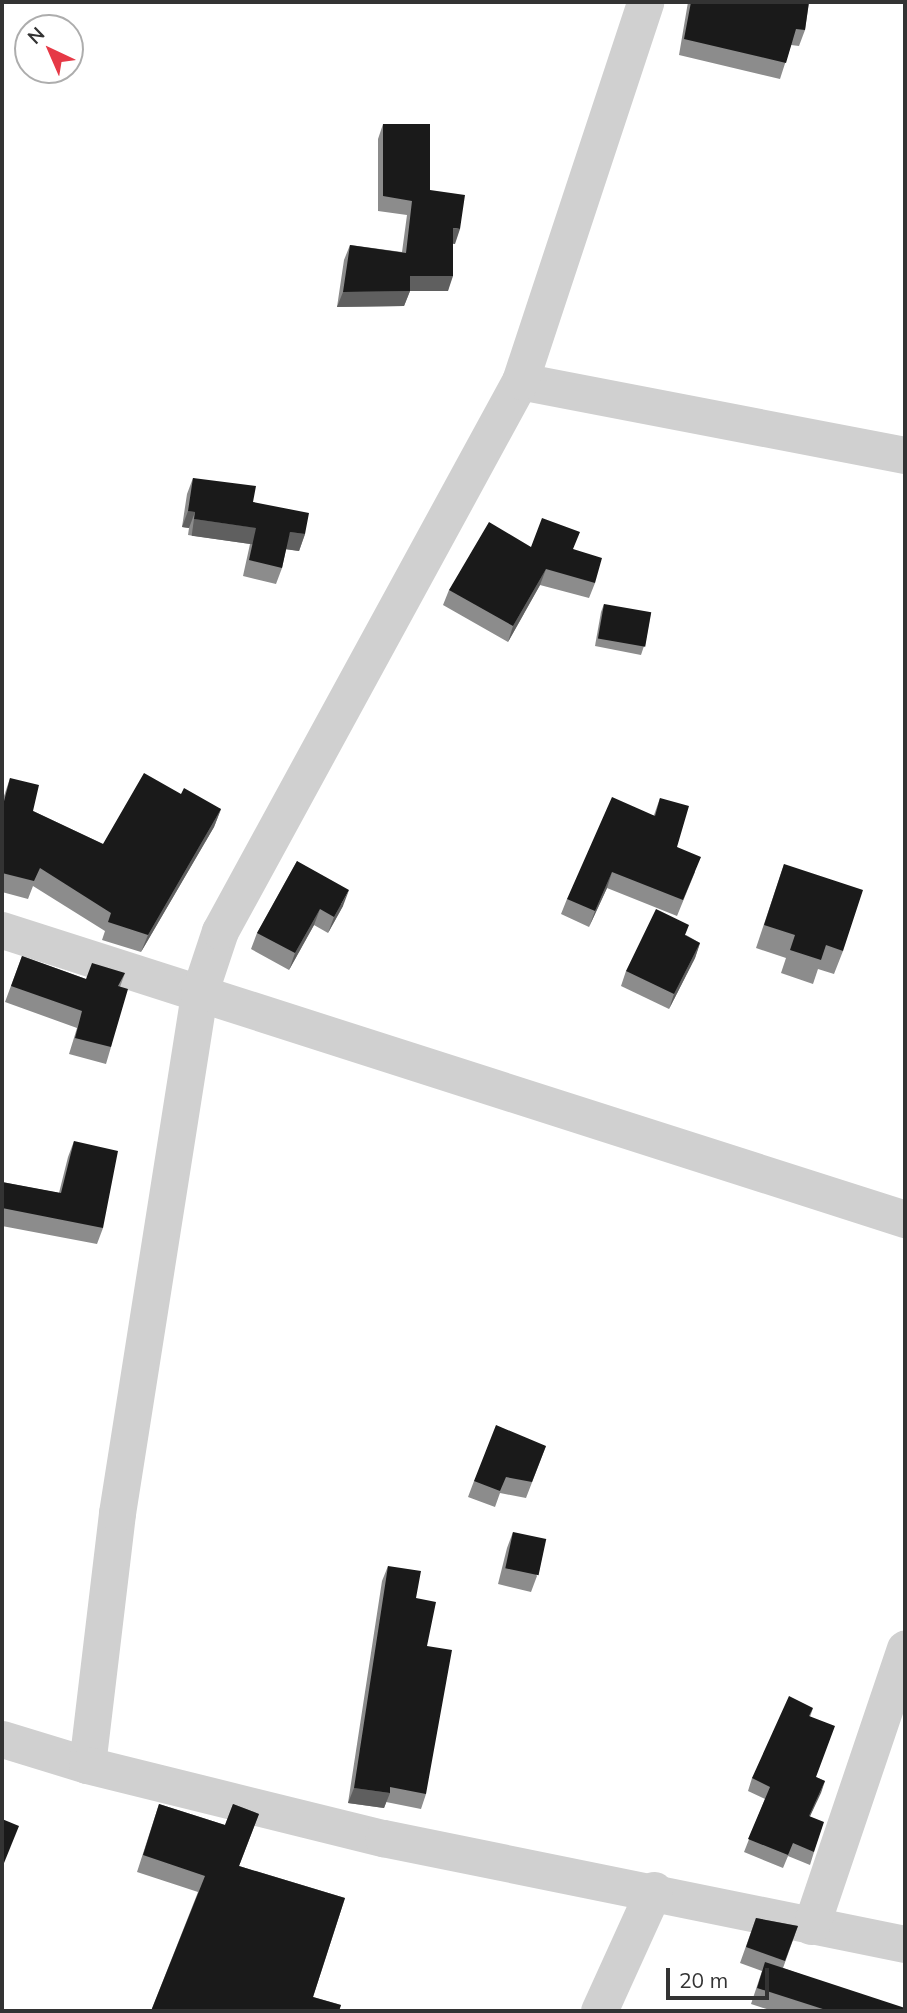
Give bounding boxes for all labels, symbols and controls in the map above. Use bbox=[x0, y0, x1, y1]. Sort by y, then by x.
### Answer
north arrow bbox=[14, 14, 84, 84]
text: N bbox=[22, 22, 49, 49]
scale bar bbox=[669, 1954, 772, 1998]
text: 20 m bbox=[679, 1967, 728, 1993]

